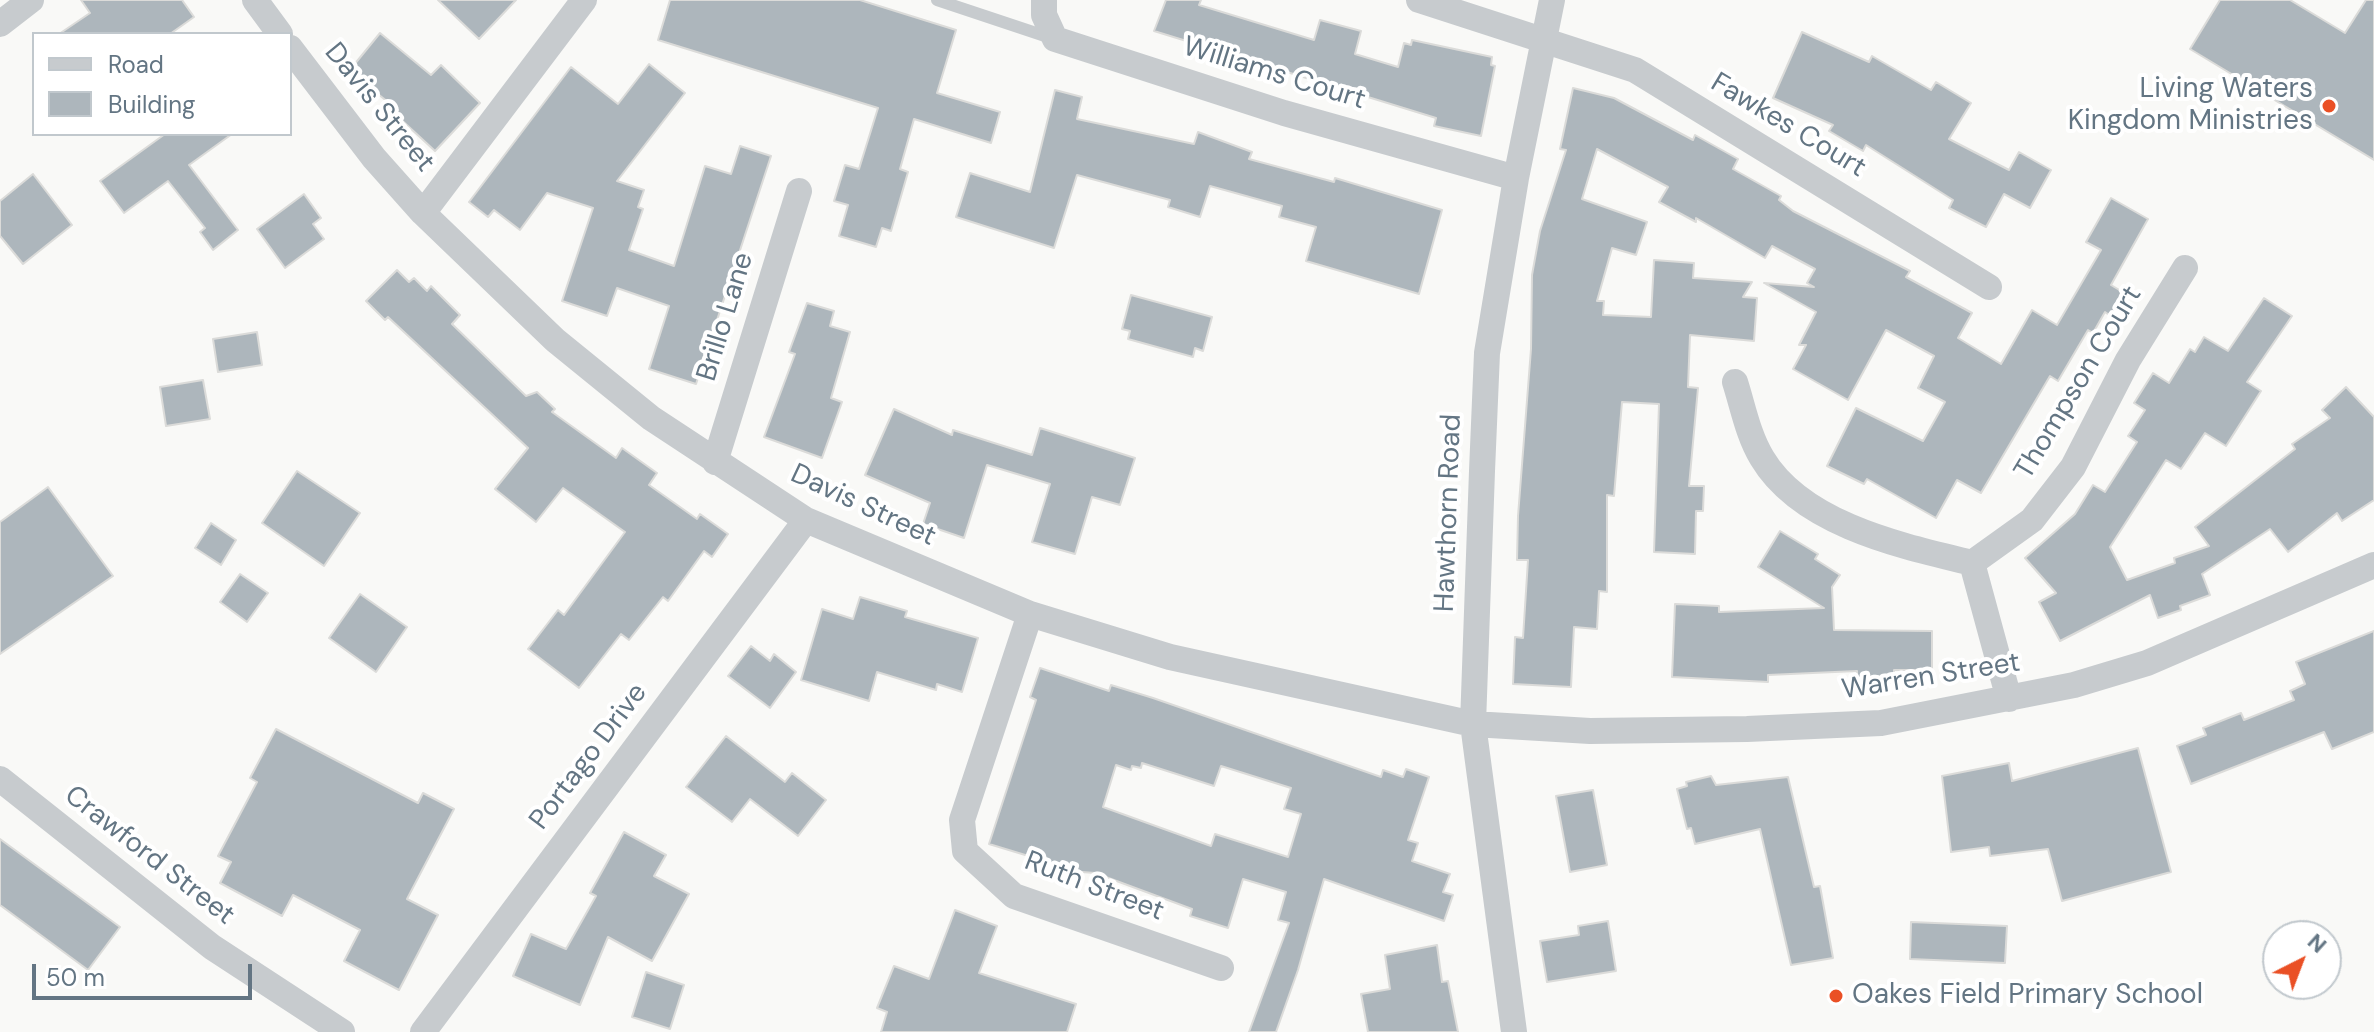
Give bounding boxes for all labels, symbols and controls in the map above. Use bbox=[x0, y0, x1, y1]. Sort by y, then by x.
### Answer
street label: Williams Court bbox=[1179, 30, 1369, 118]
legend bbox=[32, 32, 292, 136]
street label: Davis Street bbox=[317, 37, 441, 179]
text: Road bbox=[108, 49, 164, 80]
street label: Fawkes Court bbox=[1704, 67, 1872, 185]
place label: Living Waters Kingdom Ministries bbox=[2068, 73, 2313, 139]
text: Building bbox=[108, 89, 195, 120]
marker: Living Waters Kingdom Ministries bbox=[2320, 97, 2338, 115]
street label: Brillo Lane bbox=[691, 249, 761, 385]
street label: Thompson Court bbox=[2008, 280, 2150, 486]
street label: Hawthorn Road bbox=[1429, 413, 1469, 613]
street label: Davis Street bbox=[785, 458, 941, 554]
street label: Warren Street bbox=[1840, 646, 2022, 708]
street label: Portago Drive bbox=[523, 677, 655, 837]
street label: Crawford Street bbox=[57, 779, 241, 933]
street label: Ruth Street bbox=[1020, 845, 1168, 929]
north arrow bbox=[2262, 920, 2342, 1000]
text: N bbox=[2301, 927, 2333, 959]
scale bar bbox=[36, 948, 256, 998]
text: 50 m bbox=[46, 962, 105, 993]
place label: Oakes Field Primary School bbox=[1852, 979, 2203, 1013]
marker: Oakes Field Primary School bbox=[1827, 987, 1845, 1005]

